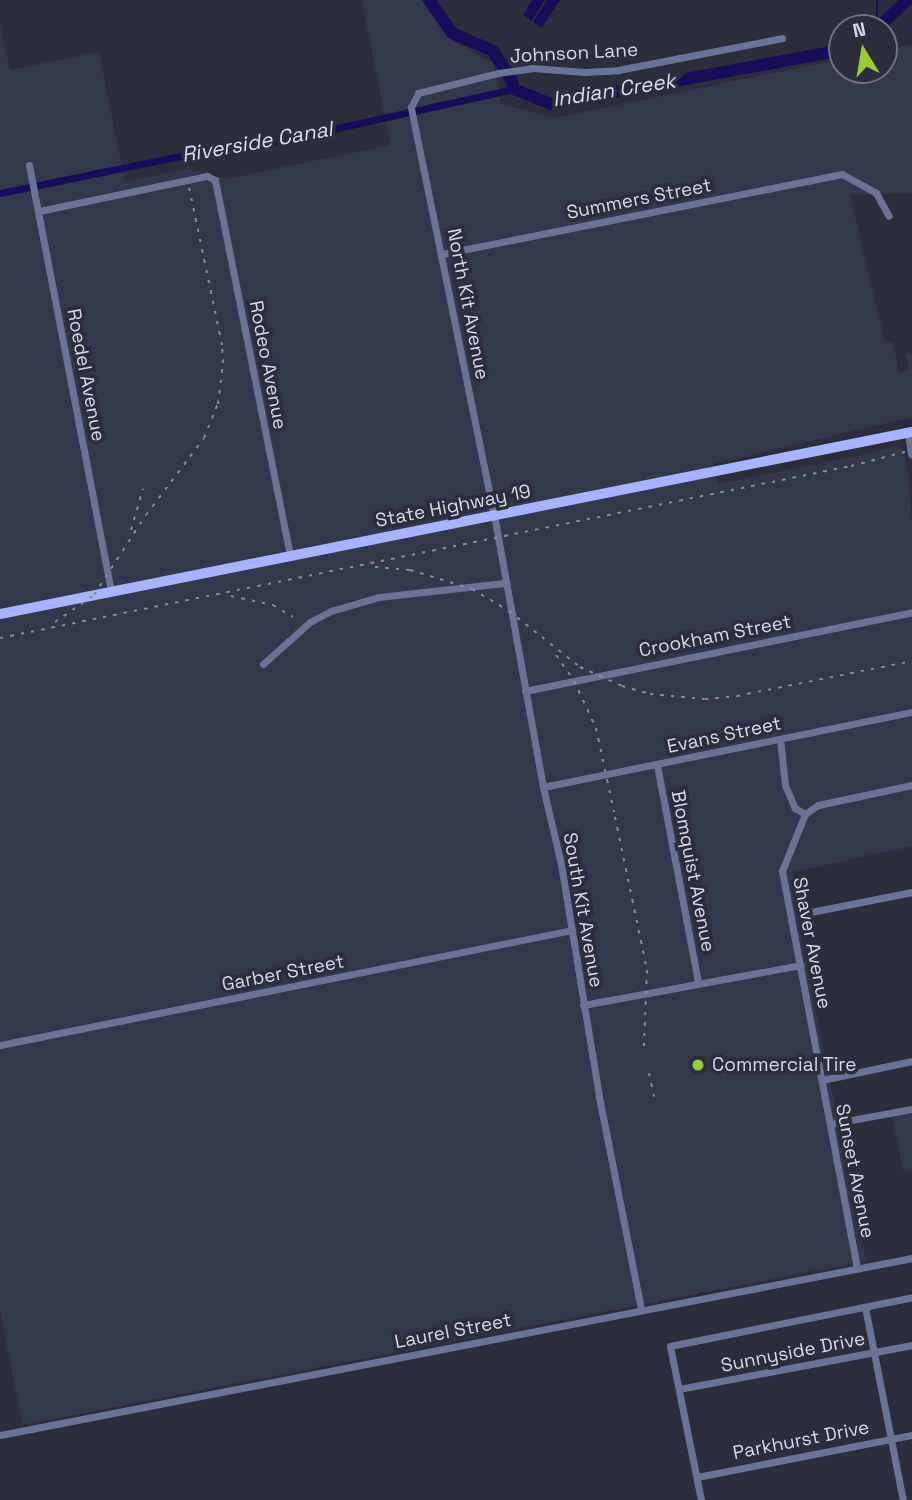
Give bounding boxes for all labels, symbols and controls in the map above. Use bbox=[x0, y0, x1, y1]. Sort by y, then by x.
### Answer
north arrow bbox=[828, 14, 898, 84]
text: N bbox=[851, 16, 868, 43]
street label: Johnson Lane bbox=[509, 38, 639, 68]
water label: Indian Creek bbox=[551, 68, 677, 112]
water label: Riverside Canal bbox=[180, 116, 334, 168]
street label: Summers Street bbox=[565, 174, 713, 224]
street label: North Kit Avenue bbox=[442, 226, 494, 382]
street label: Rodeo Avenue bbox=[244, 299, 292, 431]
street label: Roedel Avenue bbox=[62, 307, 110, 443]
street label: State Highway 19 bbox=[373, 480, 533, 532]
street label: Crookham Street bbox=[637, 610, 793, 662]
street label: Evans Street bbox=[665, 712, 783, 758]
street label: Blomquist Avenue bbox=[666, 788, 720, 954]
street label: South Kit Avenue bbox=[558, 831, 608, 989]
street label: Shaver Avenue bbox=[788, 875, 836, 1011]
street label: Garber Street bbox=[220, 950, 346, 996]
place label: Commercial Tire bbox=[712, 1054, 857, 1076]
marker: Commercial Tire bbox=[690, 1057, 706, 1073]
street label: Sunset Avenue bbox=[831, 1102, 879, 1240]
street label: Laurel Street bbox=[393, 1309, 513, 1353]
street label: Sunnyside Drive bbox=[719, 1327, 867, 1377]
street label: Parkhurst Drive bbox=[731, 1416, 871, 1464]

